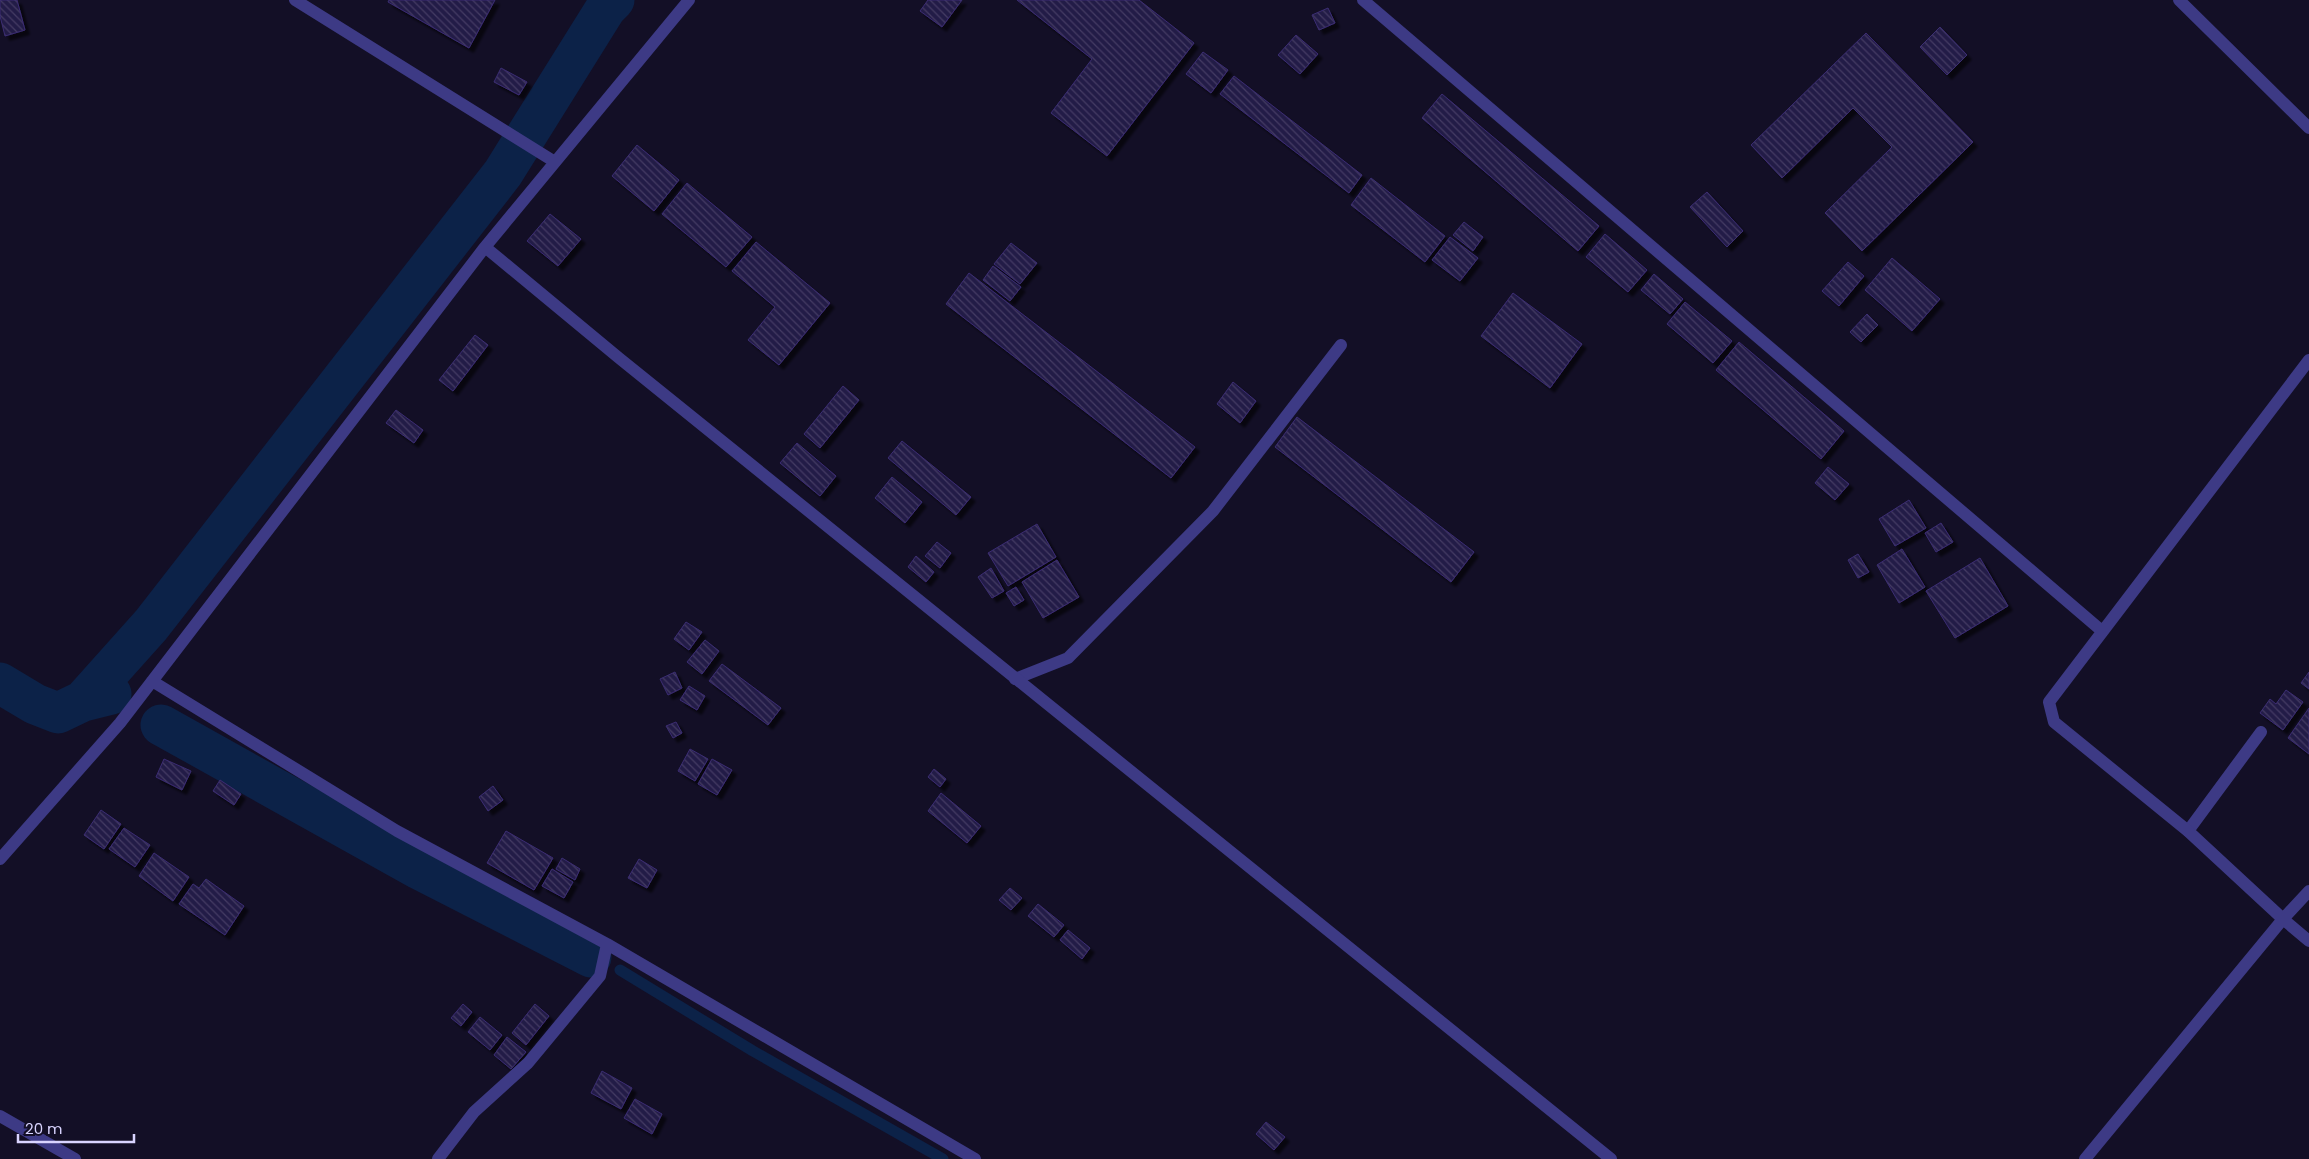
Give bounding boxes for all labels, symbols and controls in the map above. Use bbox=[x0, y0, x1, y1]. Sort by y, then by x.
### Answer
scale bar bbox=[18, 1112, 134, 1144]
text: 20 m bbox=[25, 1118, 63, 1139]

